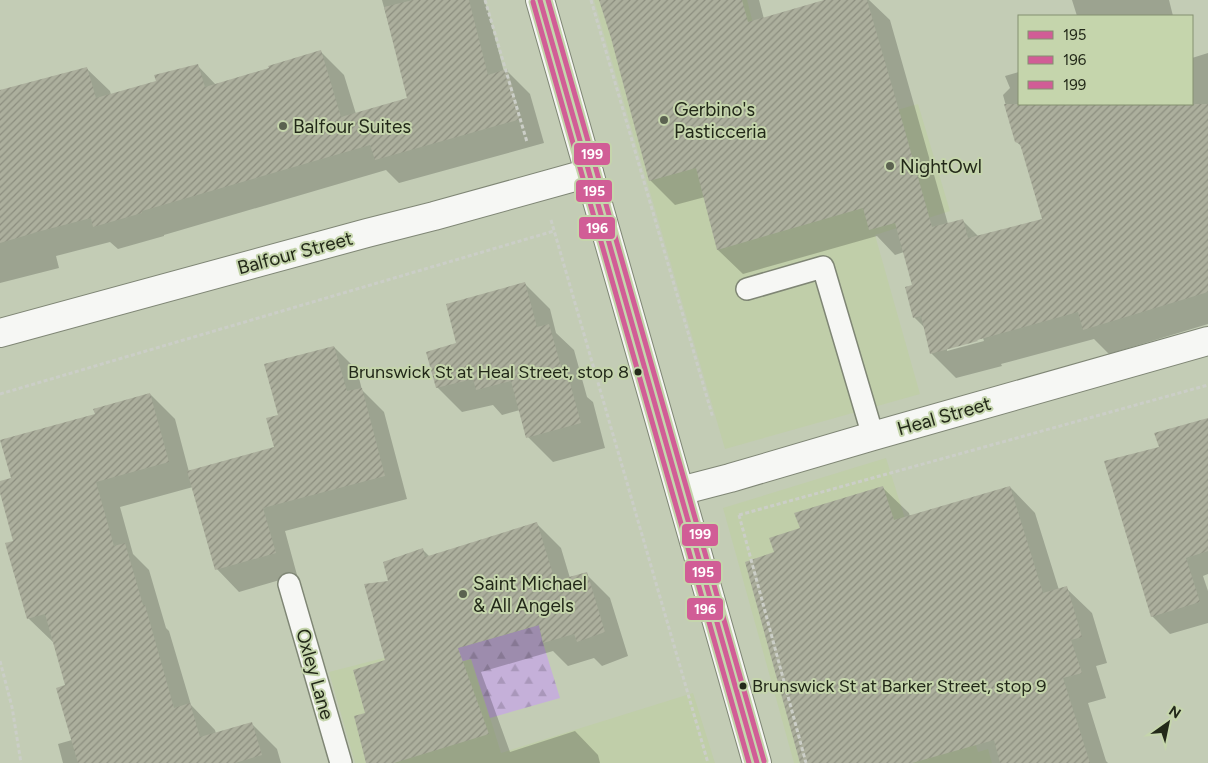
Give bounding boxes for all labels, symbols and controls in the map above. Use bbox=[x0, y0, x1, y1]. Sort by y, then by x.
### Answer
legend bbox=[1018, 15, 1193, 105]
text: 195 bbox=[1063, 26, 1086, 44]
text: 196 bbox=[1063, 51, 1087, 69]
text: 199 bbox=[1063, 76, 1086, 94]
place label: Gerbino's Pasticceria bbox=[674, 98, 766, 143]
marker: Gerbino's Pasticceria bbox=[658, 114, 670, 126]
place label: Balfour Suites bbox=[293, 115, 411, 138]
marker: Balfour Suites bbox=[277, 120, 289, 132]
line badge: 199 bbox=[573, 142, 611, 166]
text: 199 bbox=[581, 146, 603, 163]
place label: NightOwl bbox=[900, 155, 982, 178]
marker: NightOwl bbox=[884, 160, 896, 172]
line badge: 195 bbox=[575, 179, 613, 203]
text: 195 bbox=[583, 183, 605, 200]
line badge: 196 bbox=[578, 216, 616, 240]
text: 196 bbox=[586, 220, 608, 237]
street label: Balfour Street bbox=[235, 227, 355, 279]
place label: Brunswick St at Heal Street, stop 8 bbox=[348, 361, 629, 383]
marker: Brunswick St at Heal Street, stop 8 bbox=[633, 367, 643, 377]
street label: Heal Street bbox=[894, 392, 994, 440]
line badge: 199 bbox=[681, 523, 719, 547]
text: 199 bbox=[689, 526, 711, 543]
line badge: 195 bbox=[684, 560, 722, 584]
text: 195 bbox=[692, 564, 714, 581]
place label: Saint Michael & All Angels bbox=[473, 572, 587, 617]
marker: Saint Michael & All Angels bbox=[457, 588, 469, 600]
line badge: 196 bbox=[686, 597, 724, 621]
text: 196 bbox=[694, 601, 716, 618]
street label: Oxley Lane bbox=[291, 626, 339, 722]
place label: Brunswick St at Barker Street, stop 9 bbox=[752, 675, 1046, 697]
marker: Brunswick St at Barker Street, stop 9 bbox=[738, 681, 748, 691]
north arrow bbox=[1143, 698, 1193, 748]
text: N bbox=[1166, 702, 1184, 723]

